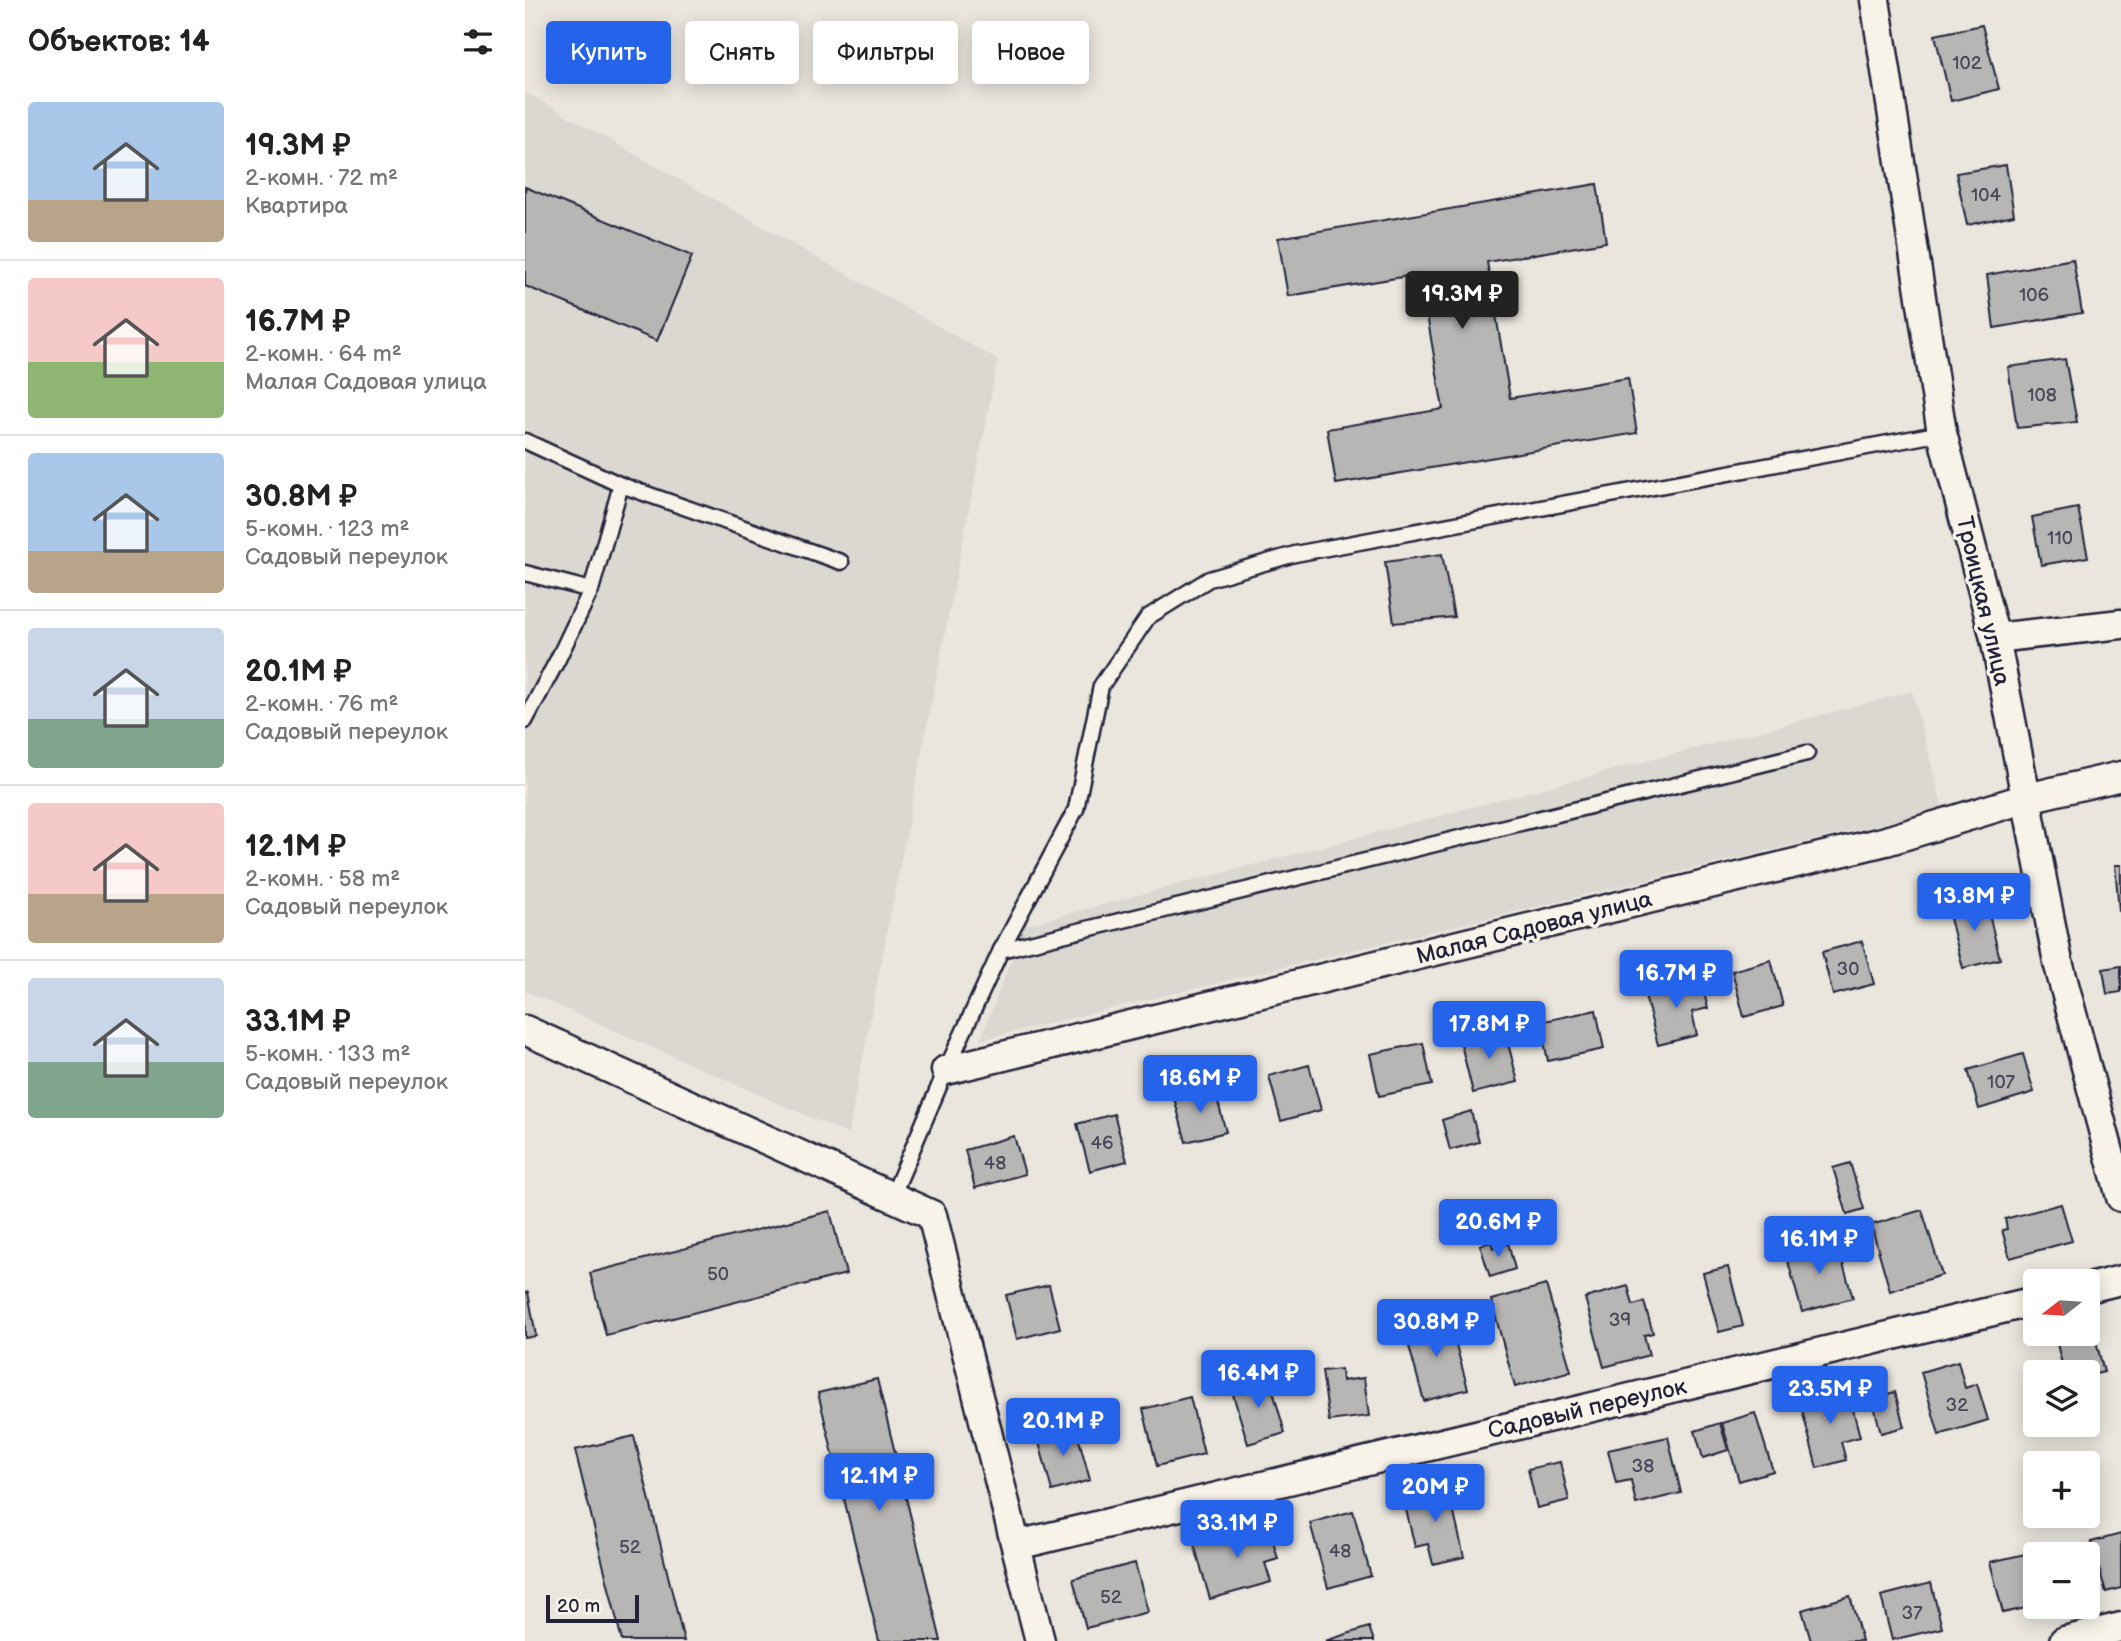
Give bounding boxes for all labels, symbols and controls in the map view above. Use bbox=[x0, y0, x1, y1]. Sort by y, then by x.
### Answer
chip: Купить bbox=[546, 21, 671, 84]
chip: Снять bbox=[685, 21, 799, 84]
chip: Фильтры bbox=[813, 21, 958, 84]
chip: Новое bbox=[972, 21, 1089, 84]
icon: filters bbox=[459, 23, 497, 61]
text: Объектов: 14 bbox=[28, 24, 210, 60]
house number: 102 bbox=[1952, 52, 1983, 75]
text: 19.3M ₽ bbox=[245, 128, 351, 164]
icon: home bbox=[84, 130, 168, 214]
text: 2-комн. · 72 m² bbox=[245, 164, 398, 192]
house number: 104 bbox=[1971, 184, 2001, 207]
text: Квартира bbox=[245, 192, 348, 220]
pin: 19.3M ₽ bbox=[1397, 272, 1527, 331]
text: 19.3M ₽ bbox=[1421, 280, 1503, 308]
house number: 106 bbox=[2019, 284, 2049, 307]
text: 16.7M ₽ bbox=[245, 304, 350, 340]
icon: home bbox=[84, 306, 168, 390]
text: 2-комн. · 64 m² bbox=[245, 340, 402, 368]
text: Малая Садовая улица bbox=[245, 368, 487, 396]
house number: 108 bbox=[2027, 384, 2057, 407]
text: 30.8M ₽ bbox=[245, 479, 357, 515]
icon: home bbox=[84, 481, 168, 565]
street label: Троицкая улица bbox=[1950, 514, 2016, 689]
text: 5-комн. · 123 m² bbox=[245, 515, 409, 543]
house number: 110 bbox=[2047, 527, 2073, 550]
text: Садовый переулок bbox=[245, 543, 448, 571]
text: 20.1M ₽ bbox=[245, 654, 352, 690]
icon: home bbox=[84, 656, 168, 740]
text: 2-комн. · 76 m² bbox=[245, 690, 398, 718]
text: Садовый переулок bbox=[245, 718, 448, 746]
text: 12.1M ₽ bbox=[245, 829, 346, 865]
icon: home bbox=[84, 831, 168, 915]
text: 2-комн. · 58 m² bbox=[245, 865, 400, 893]
pin: 13.8M ₽ bbox=[1909, 874, 2039, 933]
text: 13.8M ₽ bbox=[1933, 882, 2015, 910]
street label: Малая Садовая улица bbox=[1414, 885, 1655, 971]
text: Садовый переулок bbox=[245, 893, 448, 921]
pin: 16.7M ₽ bbox=[1611, 950, 1741, 1010]
house number: 30 bbox=[1837, 958, 1859, 981]
text: 16.7M ₽ bbox=[1636, 959, 1716, 987]
pin: 17.8M ₽ bbox=[1424, 1002, 1554, 1061]
text: 33.1M ₽ bbox=[245, 1004, 351, 1040]
icon: home bbox=[84, 1006, 168, 1090]
text: 17.8M ₽ bbox=[1449, 1010, 1529, 1038]
text: 5-комн. · 133 m² bbox=[245, 1040, 410, 1068]
pin: 18.6M ₽ bbox=[1135, 1056, 1265, 1115]
text: 18.6M ₽ bbox=[1159, 1064, 1241, 1092]
text: Садовый переулок bbox=[245, 1068, 448, 1096]
house number: 107 bbox=[1987, 1071, 2016, 1094]
house number: 46 bbox=[1090, 1132, 1114, 1155]
house number: 48 bbox=[984, 1152, 1006, 1175]
pin: 20.6M ₽ bbox=[1433, 1200, 1563, 1259]
text: 20.6M ₽ bbox=[1455, 1208, 1541, 1236]
pin: 16.1M ₽ bbox=[1754, 1216, 1884, 1276]
text: 16.1M ₽ bbox=[1780, 1225, 1858, 1253]
house number: 50 bbox=[707, 1263, 729, 1286]
north arrow bbox=[2023, 1269, 2100, 1346]
map controls bbox=[2023, 1269, 2100, 1619]
pin: 30.8M ₽ bbox=[1371, 1300, 1501, 1359]
text: 30.8M ₽ bbox=[1393, 1308, 1479, 1336]
house number: 39 bbox=[1609, 1309, 1631, 1332]
pin: 16.4M ₽ bbox=[1193, 1350, 1323, 1410]
text: 16.4M ₽ bbox=[1217, 1359, 1299, 1387]
button: layers bbox=[2023, 1360, 2100, 1437]
pin: 23.5M ₽ bbox=[1765, 1366, 1895, 1426]
street label: Садовый переулок bbox=[1485, 1372, 1690, 1445]
text: 23.5M ₽ bbox=[1788, 1375, 1872, 1403]
house number: 32 bbox=[1946, 1394, 1969, 1417]
pin: 20.1M ₽ bbox=[998, 1398, 1128, 1458]
text: 20.1M ₽ bbox=[1022, 1407, 1104, 1435]
button: + bbox=[2023, 1451, 2100, 1528]
pin: 12.1M ₽ bbox=[814, 1454, 944, 1513]
house number: 38 bbox=[1632, 1455, 1654, 1478]
text: 12.1M ₽ bbox=[840, 1462, 918, 1490]
pin: 20M ₽ bbox=[1386, 1464, 1484, 1524]
text: 20M ₽ bbox=[1401, 1473, 1469, 1501]
pin: 33.1M ₽ bbox=[1172, 1500, 1302, 1560]
text: 33.1M ₽ bbox=[1196, 1509, 1278, 1537]
house number: 52 bbox=[619, 1536, 642, 1559]
house number: 48 bbox=[1329, 1540, 1351, 1563]
button: − bbox=[2023, 1542, 2100, 1619]
house number: 52 bbox=[1100, 1586, 1123, 1609]
scale bar bbox=[546, 1592, 639, 1624]
text: 20 m bbox=[557, 1595, 600, 1618]
house number: 37 bbox=[1901, 1602, 1923, 1625]

